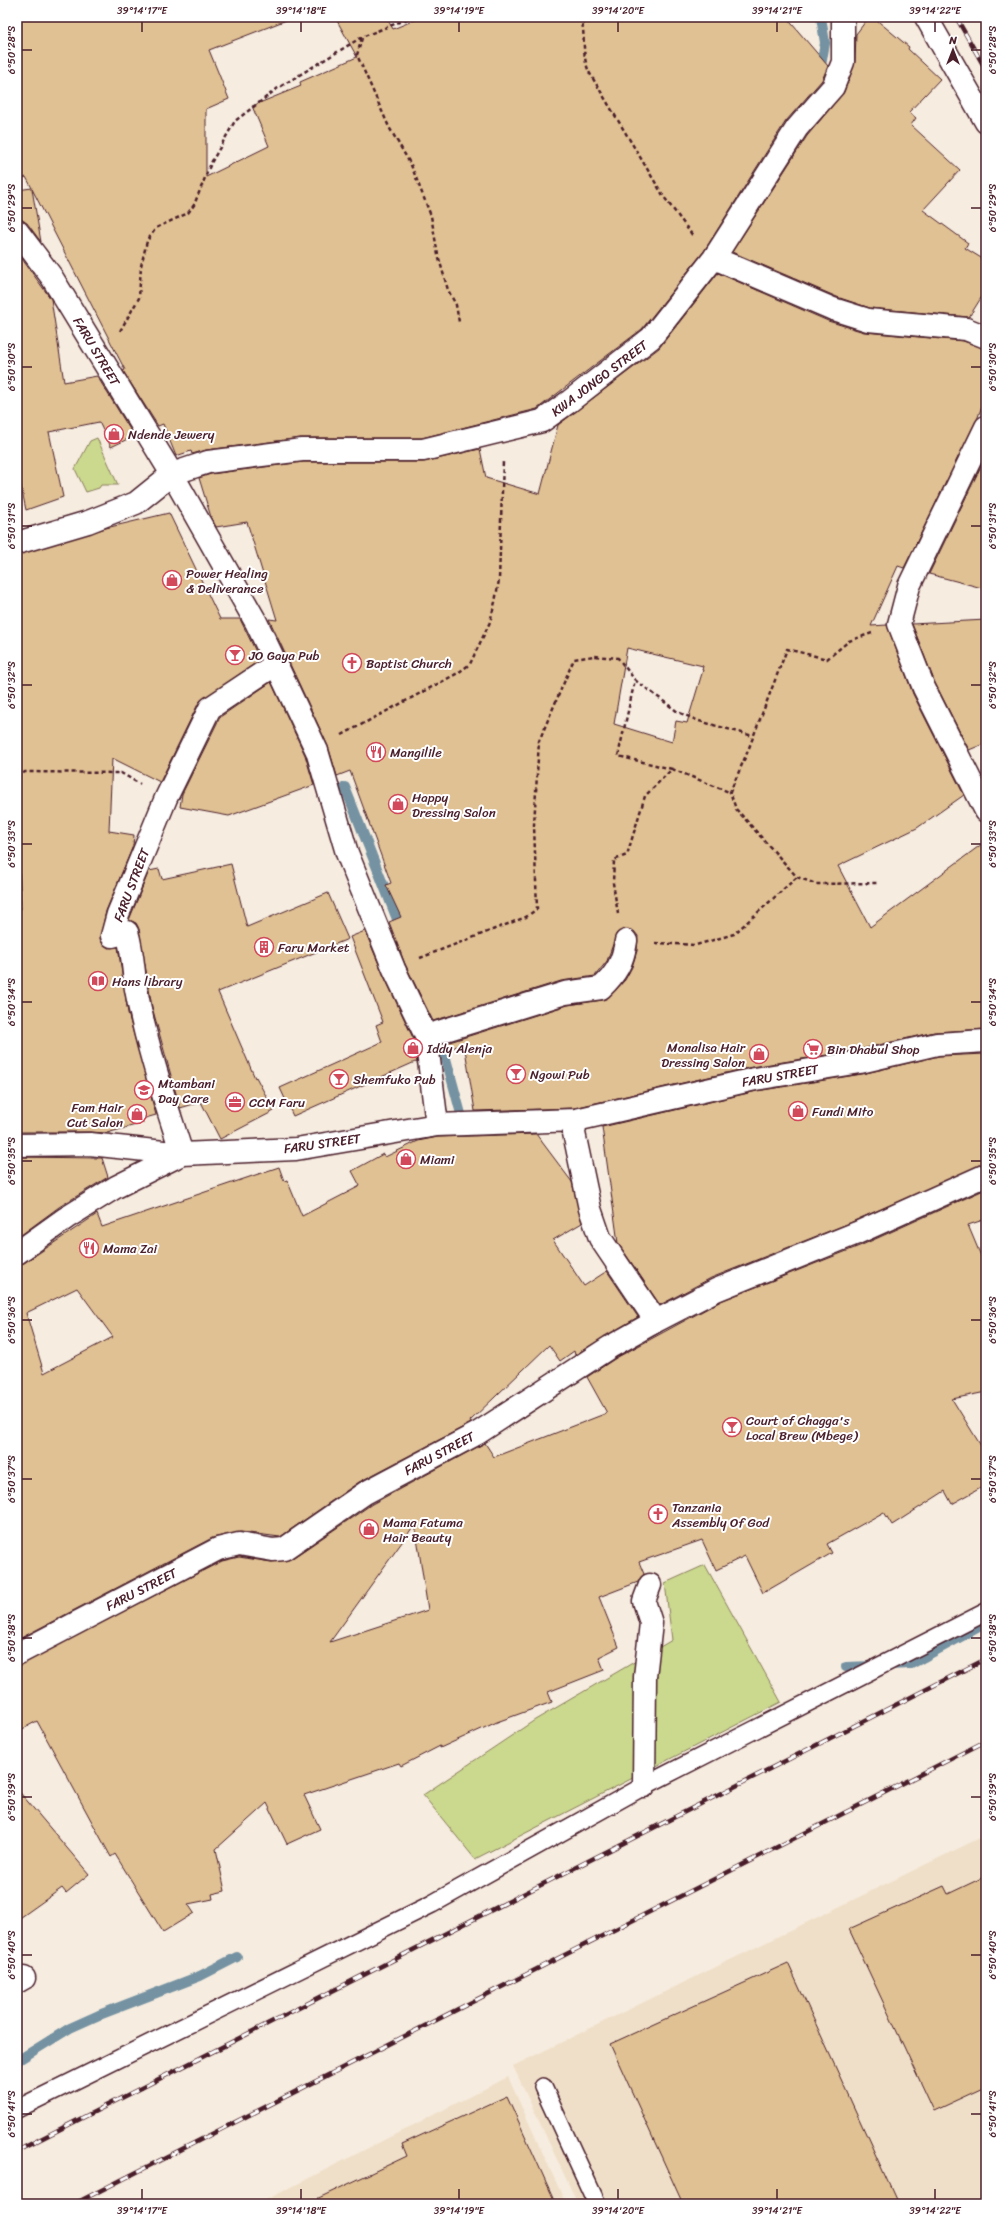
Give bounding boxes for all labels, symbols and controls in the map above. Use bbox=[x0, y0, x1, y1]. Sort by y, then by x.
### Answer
text: 39°14'17"E bbox=[117, 2, 168, 20]
text: 39°14'18"E bbox=[276, 2, 328, 20]
text: 39°14'19"E bbox=[434, 2, 486, 20]
text: 39°14'20"E bbox=[592, 2, 645, 20]
text: 39°14'21"E bbox=[752, 2, 803, 20]
text: 39°14'22"E bbox=[909, 2, 962, 20]
text: 6°50'28"S bbox=[3, 25, 21, 74]
text: 6°50'28"S bbox=[984, 25, 1002, 74]
north arrow bbox=[933, 30, 973, 70]
text: N bbox=[948, 31, 957, 50]
text: 6°50'29"S bbox=[3, 183, 21, 232]
text: 6°50'29"S bbox=[984, 183, 1002, 232]
street label: FARU STREET bbox=[67, 312, 127, 392]
street label: KWA JONGO STREET bbox=[546, 333, 654, 423]
text: 6°50'30"S bbox=[3, 342, 21, 391]
text: 6°50'30"S bbox=[984, 342, 1002, 391]
shop icon: Ndende Jewery bbox=[103, 423, 125, 445]
place label: Ndende Jewery bbox=[128, 423, 215, 446]
text: 6°50'31"S bbox=[3, 502, 21, 549]
text: 6°50'31"S bbox=[984, 502, 1002, 549]
place label: Power Healing & Deliverance bbox=[186, 562, 268, 600]
shop icon: Power Healing & Deliverance bbox=[161, 569, 183, 591]
bar icon: JO Gaya Pub bbox=[224, 644, 246, 666]
place label: JO Gaya Pub bbox=[248, 644, 320, 667]
church icon: Baptist Church bbox=[341, 652, 363, 674]
place label: Baptist Church bbox=[366, 652, 452, 675]
text: 6°50'32"S bbox=[3, 660, 21, 709]
text: 6°50'32"S bbox=[984, 660, 1002, 709]
restaurant icon: Mangilile bbox=[365, 741, 387, 763]
place label: Mangilile bbox=[390, 741, 442, 764]
place label: Happy Dressing Salon bbox=[412, 786, 496, 824]
shop icon: Happy Dressing Salon bbox=[387, 793, 409, 815]
text: 6°50'33"S bbox=[3, 820, 21, 868]
text: 6°50'33"S bbox=[984, 820, 1002, 868]
street label: FARU STREET bbox=[107, 844, 157, 925]
building icon: Faru Market bbox=[253, 936, 275, 958]
place label: Faru Market bbox=[278, 936, 350, 959]
library icon: Hans library bbox=[87, 970, 109, 992]
place label: Hans library bbox=[112, 970, 183, 993]
text: 6°50'34"S bbox=[3, 977, 21, 1026]
text: 6°50'34"S bbox=[984, 977, 1002, 1026]
place label: Monalisa Hair Dressing Salon bbox=[661, 1036, 746, 1074]
shop icon: Iddy Alenja bbox=[402, 1037, 424, 1059]
place label: Iddy Alenja bbox=[426, 1037, 493, 1060]
supermarket icon: Bin Dhabul Shop bbox=[802, 1038, 824, 1060]
place label: Bin Dhabul Shop bbox=[827, 1038, 920, 1061]
shop icon: Monalisa Hair Dressing Salon bbox=[748, 1043, 770, 1065]
street label: FARU STREET bbox=[740, 1057, 822, 1094]
bar icon: Ngowi Pub bbox=[505, 1063, 527, 1085]
place label: Ngowi Pub bbox=[530, 1063, 590, 1086]
bar icon: Shemfuko Pub bbox=[328, 1068, 350, 1090]
place label: Shemfuko Pub bbox=[353, 1068, 436, 1091]
place label: Mtambani Day Care bbox=[158, 1072, 215, 1110]
school or university icon: Mtambani Day Care bbox=[133, 1079, 155, 1101]
office icon: CCM Faru bbox=[224, 1091, 246, 1113]
place label: CCM Faru bbox=[249, 1091, 305, 1114]
place label: Fam Hair Cut Salon bbox=[67, 1096, 124, 1134]
shop icon: Fundi Mito bbox=[787, 1100, 809, 1122]
place label: Fundi Mito bbox=[812, 1100, 874, 1123]
shop icon: Fam Hair Cut Salon bbox=[126, 1103, 148, 1125]
street label: FARU STREET bbox=[282, 1127, 363, 1160]
text: 6°50'35"S bbox=[3, 1136, 21, 1185]
text: 6°50'35"S bbox=[984, 1136, 1002, 1185]
shop icon: Miami bbox=[395, 1148, 417, 1170]
place label: Miami bbox=[420, 1148, 455, 1171]
restaurant icon: Mama Zai bbox=[78, 1237, 100, 1259]
place label: Mama Zai bbox=[103, 1237, 157, 1260]
text: 6°50'36"S bbox=[3, 1295, 21, 1344]
text: 6°50'36"S bbox=[984, 1295, 1002, 1344]
place label: Court of Chagga's Local Brew (Mbege) bbox=[746, 1409, 859, 1447]
bar icon: Court of Chagga's Local Brew (Mbege) bbox=[721, 1416, 743, 1438]
street label: FARU STREET bbox=[400, 1424, 480, 1482]
text: 6°50'37"S bbox=[3, 1454, 21, 1503]
text: 6°50'37"S bbox=[984, 1454, 1002, 1503]
place label: Tanzania Assembly Of God bbox=[671, 1496, 770, 1534]
church icon: Tanzania Assembly Of God bbox=[647, 1503, 669, 1525]
place label: Mama Fatuma Hair Beauty bbox=[383, 1511, 463, 1549]
shop icon: Mama Fatuma Hair Beauty bbox=[358, 1518, 380, 1540]
street label: FARU STREET bbox=[102, 1561, 182, 1617]
text: 6°50'38"S bbox=[3, 1613, 21, 1662]
text: 6°50'38"S bbox=[984, 1613, 1002, 1662]
text: 6°50'39"S bbox=[3, 1772, 21, 1821]
text: 6°50'39"S bbox=[984, 1772, 1002, 1821]
text: 6°50'40"S bbox=[3, 1930, 21, 1980]
text: 6°50'40"S bbox=[984, 1930, 1002, 1980]
text: 6°50'41"S bbox=[3, 2090, 21, 2138]
text: 6°50'41"S bbox=[984, 2090, 1002, 2138]
text: 39°14'17"E bbox=[117, 2202, 168, 2220]
text: 39°14'18"E bbox=[276, 2202, 328, 2220]
text: 39°14'19"E bbox=[434, 2202, 486, 2220]
text: 39°14'20"E bbox=[592, 2202, 645, 2220]
text: 39°14'21"E bbox=[752, 2202, 803, 2220]
text: 39°14'22"E bbox=[909, 2202, 962, 2220]

